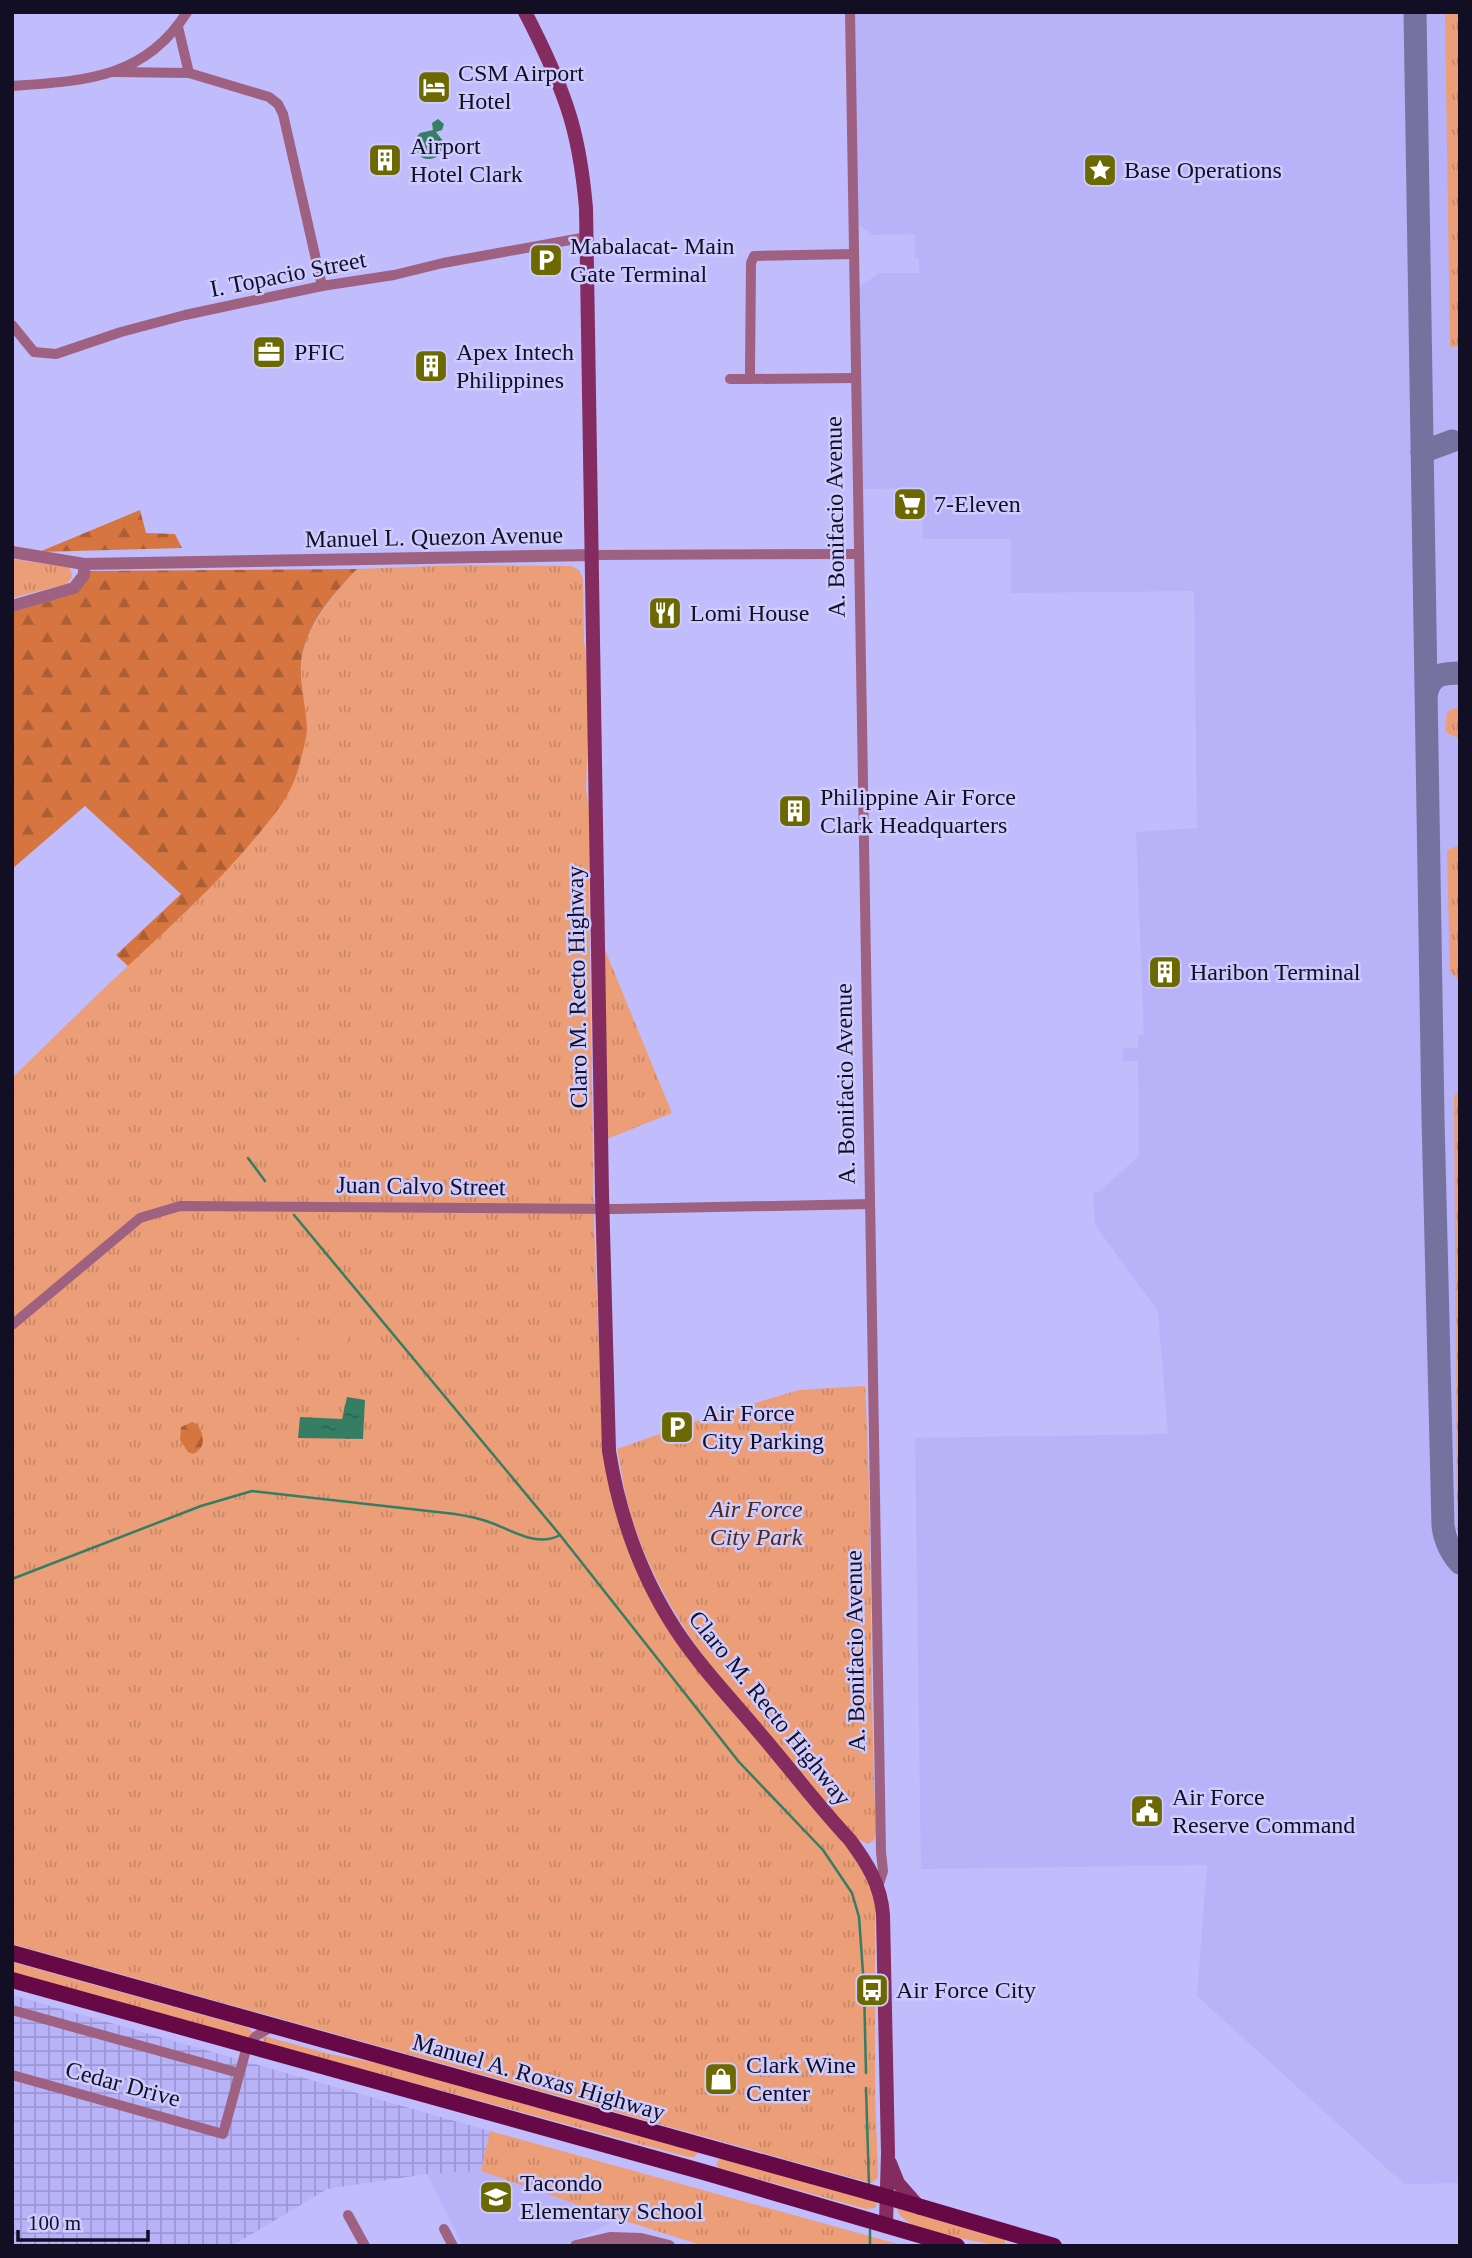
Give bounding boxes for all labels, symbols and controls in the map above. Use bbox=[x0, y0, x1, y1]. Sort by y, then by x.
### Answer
place label: CSM Airport Hotel bbox=[458, 60, 584, 114]
hotel icon: CSM Airport Hotel bbox=[415, 68, 453, 106]
place label: Airport Hotel Clark bbox=[410, 133, 523, 187]
building icon: Airport Hotel Clark bbox=[366, 141, 404, 179]
place icon: Base Operations bbox=[1081, 151, 1119, 189]
place label: Base Operations bbox=[1124, 157, 1282, 183]
place label: Mabalacat- Main Gate Terminal bbox=[570, 233, 735, 287]
parking icon: Mabalacat- Main Gate Terminal bbox=[527, 241, 565, 279]
street label: I. Topacio Street bbox=[208, 246, 369, 302]
office icon: PFIC bbox=[250, 333, 288, 371]
place label: PFIC bbox=[294, 339, 345, 365]
place label: Apex Intech Philippines bbox=[456, 339, 574, 393]
building icon: Apex Intech Philippines bbox=[412, 347, 450, 385]
street label: A. Bonifacio Avenue bbox=[820, 416, 850, 618]
supermarket icon: 7-Eleven bbox=[891, 485, 929, 523]
place label: 7-Eleven bbox=[934, 491, 1021, 517]
street label: Manuel L. Quezon Avenue bbox=[305, 522, 563, 552]
restaurant icon: Lomi House bbox=[646, 594, 684, 632]
place label: Lomi House bbox=[690, 600, 809, 626]
place label: Philippine Air Force Clark Headquarters bbox=[820, 784, 1016, 838]
building icon: Philippine Air Force Clark Headquarters bbox=[776, 792, 814, 830]
street label: Claro M. Recto Highway bbox=[562, 865, 592, 1109]
building icon: Haribon Terminal bbox=[1146, 953, 1184, 991]
place label: Haribon Terminal bbox=[1190, 959, 1361, 985]
street label: A. Bonifacio Avenue bbox=[830, 983, 860, 1185]
street label: Juan Calvo Street bbox=[336, 1172, 506, 1200]
place label: Air Force City Parking bbox=[702, 1400, 824, 1454]
parking icon: Air Force City Parking bbox=[658, 1408, 696, 1446]
park label: Air Force City Park bbox=[707, 1496, 803, 1550]
street label: A. Bonifacio Avenue bbox=[840, 1550, 870, 1752]
street label: Claro M. Recto Highway bbox=[684, 1606, 856, 1810]
place label: Air Force Reserve Command bbox=[1172, 1784, 1355, 1838]
public building icon: Air Force Reserve Command bbox=[1128, 1792, 1166, 1830]
bus stop icon: Air Force City bbox=[853, 1971, 891, 2009]
place label: Air Force City bbox=[896, 1977, 1036, 2003]
street label: Manuel A. Roxas Highway bbox=[410, 2028, 668, 2126]
place label: Clark Wine Center bbox=[746, 2052, 856, 2106]
street label: Cedar Drive bbox=[63, 2056, 183, 2112]
shop icon: Clark Wine Center bbox=[702, 2060, 740, 2098]
place label: Tacondo Elementary School bbox=[520, 2170, 704, 2224]
school or university icon: Tacondo Elementary School bbox=[477, 2178, 515, 2216]
scale bar bbox=[18, 2198, 147, 2242]
text: 100 m bbox=[28, 2211, 81, 2235]

